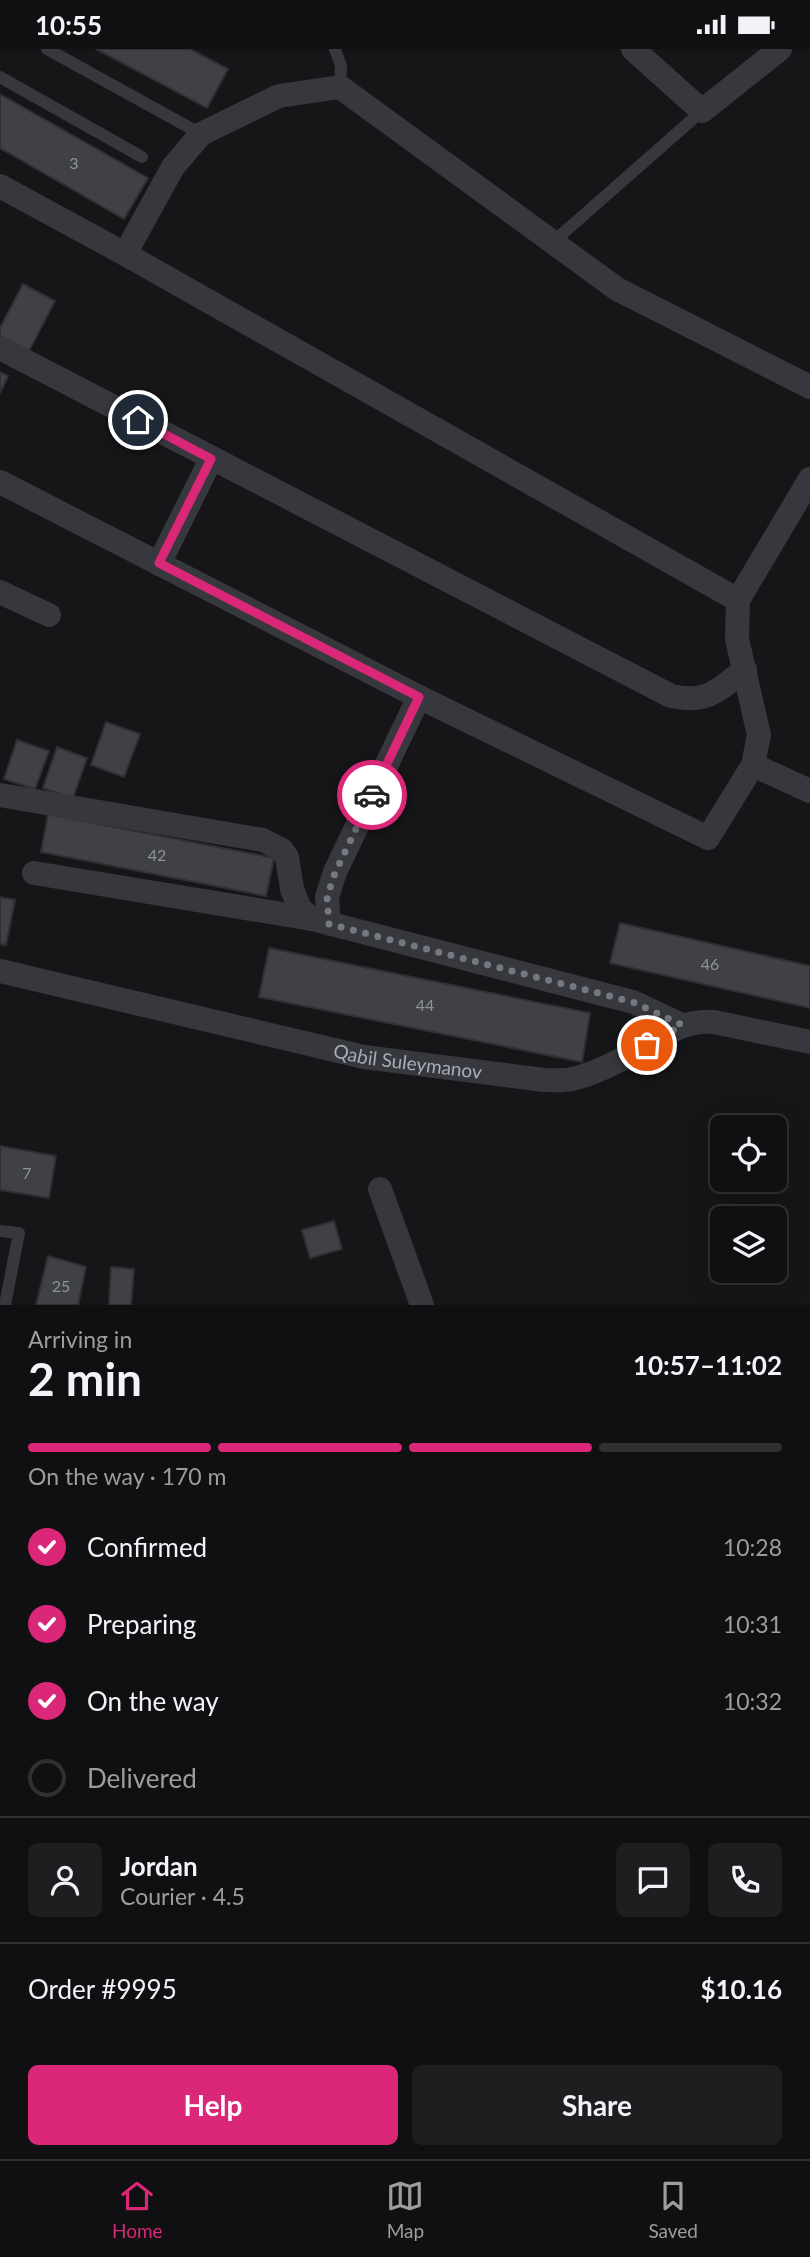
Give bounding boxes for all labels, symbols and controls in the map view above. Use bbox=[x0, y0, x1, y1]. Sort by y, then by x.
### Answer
text: 10:55 bbox=[35, 9, 102, 41]
house number: 3 bbox=[69, 153, 79, 172]
pin bbox=[108, 390, 168, 450]
icon: home bbox=[119, 401, 157, 439]
courier bbox=[337, 760, 407, 830]
icon: car bbox=[353, 776, 391, 814]
house number: 42 bbox=[148, 845, 166, 864]
house number: 46 bbox=[701, 954, 719, 973]
house number: 44 bbox=[416, 995, 434, 1014]
pin bbox=[617, 1015, 677, 1075]
icon: bag bbox=[628, 1026, 666, 1064]
street label: Qabil Suleymanov bbox=[331, 1038, 484, 1083]
map controls bbox=[710, 1115, 787, 1283]
button: locate bbox=[710, 1115, 787, 1192]
house number: 7 bbox=[22, 1163, 32, 1182]
button: layers bbox=[710, 1206, 787, 1283]
house number: 25 bbox=[52, 1276, 70, 1295]
text: Arriving in bbox=[28, 1325, 132, 1353]
text: 10:57–11:02 bbox=[633, 1349, 782, 1381]
text: 2 min bbox=[28, 1351, 142, 1406]
text: On the way · 170 m bbox=[28, 1462, 227, 1490]
icon: check bbox=[28, 1528, 66, 1566]
text: Confirmed bbox=[87, 1531, 207, 1563]
text: 10:28 bbox=[723, 1533, 782, 1561]
icon: check bbox=[28, 1605, 66, 1643]
text: Preparing bbox=[87, 1608, 196, 1640]
text: 10:31 bbox=[723, 1610, 782, 1638]
icon: check bbox=[28, 1682, 66, 1720]
text: On the way bbox=[87, 1685, 219, 1717]
text: 10:32 bbox=[723, 1687, 782, 1715]
text: Delivered bbox=[87, 1762, 197, 1794]
button: person bbox=[28, 1843, 102, 1917]
button: chat bbox=[616, 1843, 690, 1917]
button: phone bbox=[708, 1843, 782, 1917]
text: Jordan bbox=[120, 1850, 198, 1882]
text: Courier · 4.5 bbox=[120, 1882, 245, 1910]
text: Order #9995 bbox=[28, 1973, 177, 2005]
text: $10.16 bbox=[700, 1973, 782, 2005]
button: Help bbox=[28, 2065, 398, 2145]
button: Share bbox=[412, 2065, 782, 2145]
tab: Home bbox=[112, 2177, 163, 2242]
tab: Map bbox=[386, 2177, 424, 2242]
tab: Saved bbox=[648, 2177, 698, 2242]

